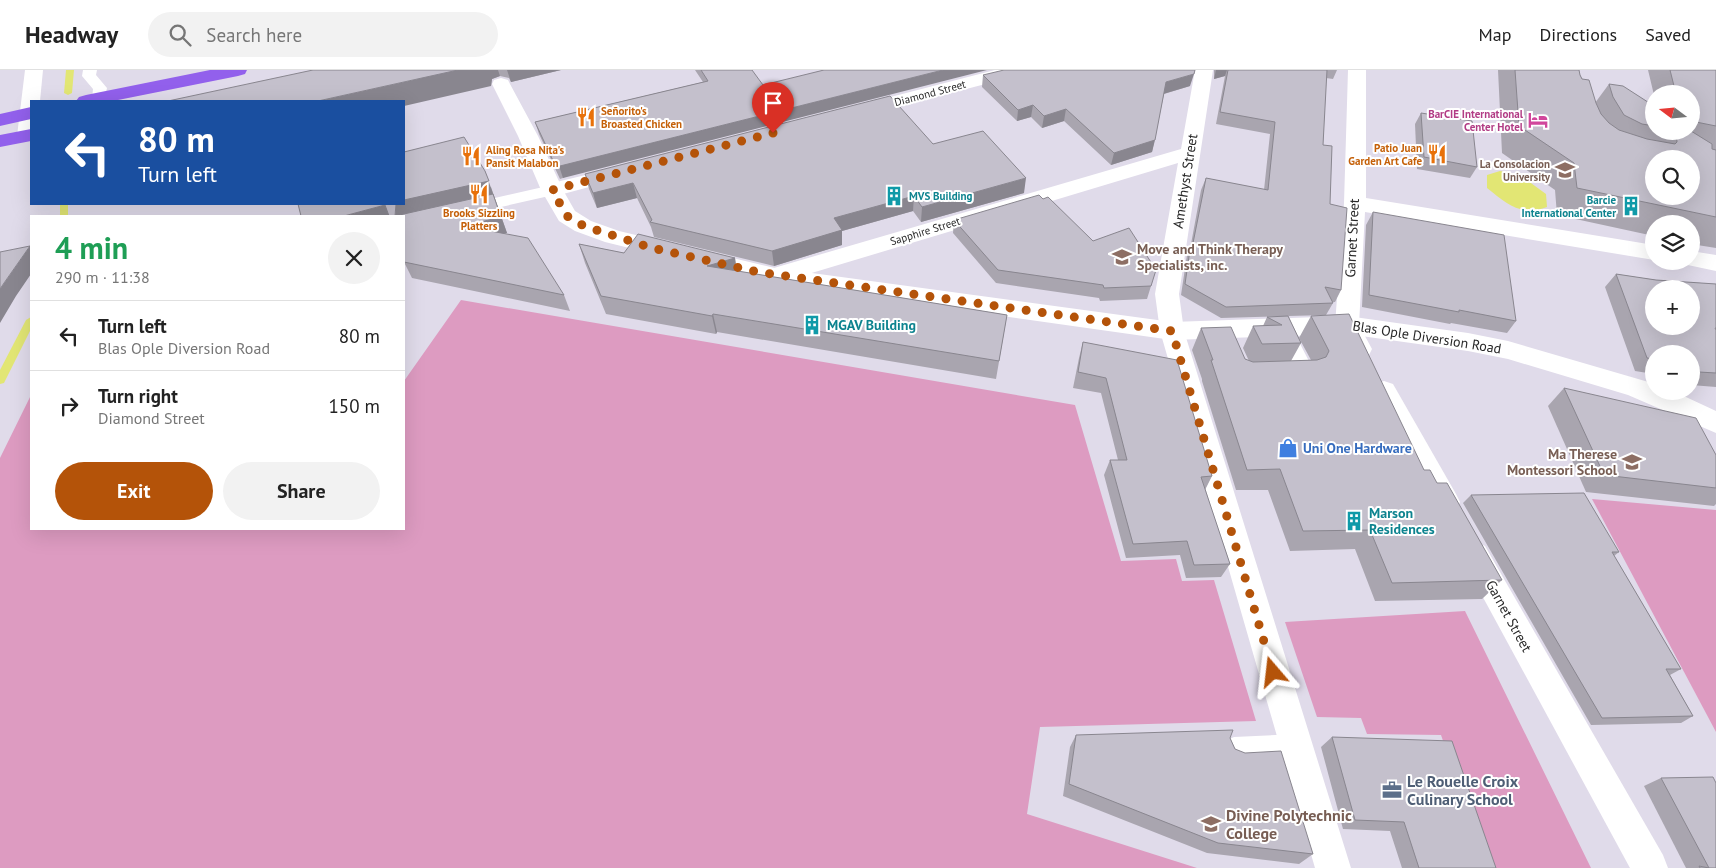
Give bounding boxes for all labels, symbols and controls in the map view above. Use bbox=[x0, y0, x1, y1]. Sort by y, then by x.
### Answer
search box bbox=[148, 12, 498, 57]
text: Headway bbox=[25, 19, 118, 50]
icon: search bbox=[166, 21, 194, 49]
text: Search here bbox=[206, 23, 302, 47]
text: Map bbox=[1479, 23, 1511, 46]
text: Directions bbox=[1539, 23, 1617, 46]
text: Saved bbox=[1645, 23, 1691, 46]
street label: Diamond Street bbox=[893, 77, 968, 109]
pin bbox=[752, 82, 794, 133]
north arrow bbox=[1645, 85, 1700, 140]
map controls bbox=[1645, 85, 1700, 400]
icon: arrive bbox=[759, 89, 787, 117]
place label: Señorito's Broasted Chicken bbox=[601, 104, 682, 131]
restaurant icon: Señorito's Broasted Chicken bbox=[575, 106, 597, 128]
place label: BarCIE International Center Hotel bbox=[1428, 107, 1524, 134]
hotel icon: BarCIE International Center Hotel bbox=[1527, 109, 1549, 131]
text: 80 m bbox=[138, 116, 215, 162]
icon: left bbox=[55, 120, 120, 185]
street label: Amethyst Street bbox=[1169, 132, 1201, 230]
place label: Patio Juan Garden Art Cafe bbox=[1348, 141, 1422, 168]
place label: Aling Rosa Nita's Pansit Malabon bbox=[486, 143, 564, 170]
restaurant icon: Patio Juan Garden Art Cafe bbox=[1426, 143, 1448, 165]
restaurant icon: Aling Rosa Nita's Pansit Malabon bbox=[460, 145, 482, 167]
button: search bbox=[1645, 150, 1700, 205]
place label: La Consolacion University bbox=[1480, 157, 1551, 184]
school or university icon: La Consolacion University bbox=[1554, 159, 1576, 181]
text: Turn left bbox=[138, 160, 217, 188]
restaurant icon: Brooks Sizzling Platters bbox=[468, 183, 490, 205]
building icon: MVS Building bbox=[883, 185, 905, 207]
place label: MVS Building bbox=[909, 189, 973, 203]
place label: Barcie International Center bbox=[1522, 193, 1616, 220]
building icon: Barcie International Center bbox=[1620, 195, 1642, 217]
street label: Garnet Street bbox=[1341, 198, 1363, 278]
place label: Brooks Sizzling Platters bbox=[443, 206, 515, 233]
street label: Sapphire Street bbox=[888, 214, 962, 248]
button: layers bbox=[1645, 215, 1700, 270]
text: 4 min bbox=[55, 228, 128, 267]
button: close bbox=[328, 232, 380, 284]
place label: Move and Think Therapy Specialists, inc. bbox=[1137, 240, 1283, 274]
school or university icon: Move and Think Therapy Specialists, inc. bbox=[1111, 246, 1133, 268]
text: 290 m · 11:38 bbox=[55, 267, 150, 287]
button: + bbox=[1645, 280, 1700, 335]
text: Turn left bbox=[98, 314, 167, 338]
building icon: MGAV Building bbox=[801, 314, 823, 336]
place label: MGAV Building bbox=[827, 316, 916, 334]
street label: Blas Ople Diversion Road bbox=[1351, 316, 1503, 358]
icon: left bbox=[55, 322, 83, 350]
text: 80 m bbox=[339, 324, 380, 348]
text: Blas Ople Diversion Road bbox=[98, 338, 270, 358]
button: − bbox=[1645, 345, 1700, 400]
text: Turn right bbox=[98, 384, 178, 408]
icon: right bbox=[55, 392, 83, 420]
text: 150 m bbox=[328, 394, 380, 418]
text: Diamond Street bbox=[98, 408, 205, 428]
shop icon: Uni One Hardware bbox=[1277, 437, 1299, 459]
place label: Uni One Hardware bbox=[1303, 439, 1412, 457]
place label: Ma Therese Montessori School bbox=[1507, 445, 1618, 479]
school or university icon: Ma Therese Montessori School bbox=[1621, 451, 1643, 473]
button: Exit bbox=[55, 462, 213, 520]
button: Share bbox=[223, 462, 380, 520]
place label: Marson Residences bbox=[1369, 504, 1435, 538]
building icon: Marson Residences bbox=[1343, 510, 1365, 532]
street label: Garnet Street bbox=[1482, 577, 1536, 655]
position arrow bbox=[1246, 645, 1298, 697]
place label: Le Rouelle Croix Culinary School bbox=[1407, 771, 1519, 809]
office icon: Le Rouelle Croix Culinary School bbox=[1381, 779, 1403, 801]
place label: Divine Polytechnic College bbox=[1226, 805, 1352, 843]
school or university icon: Divine Polytechnic College bbox=[1200, 813, 1222, 835]

